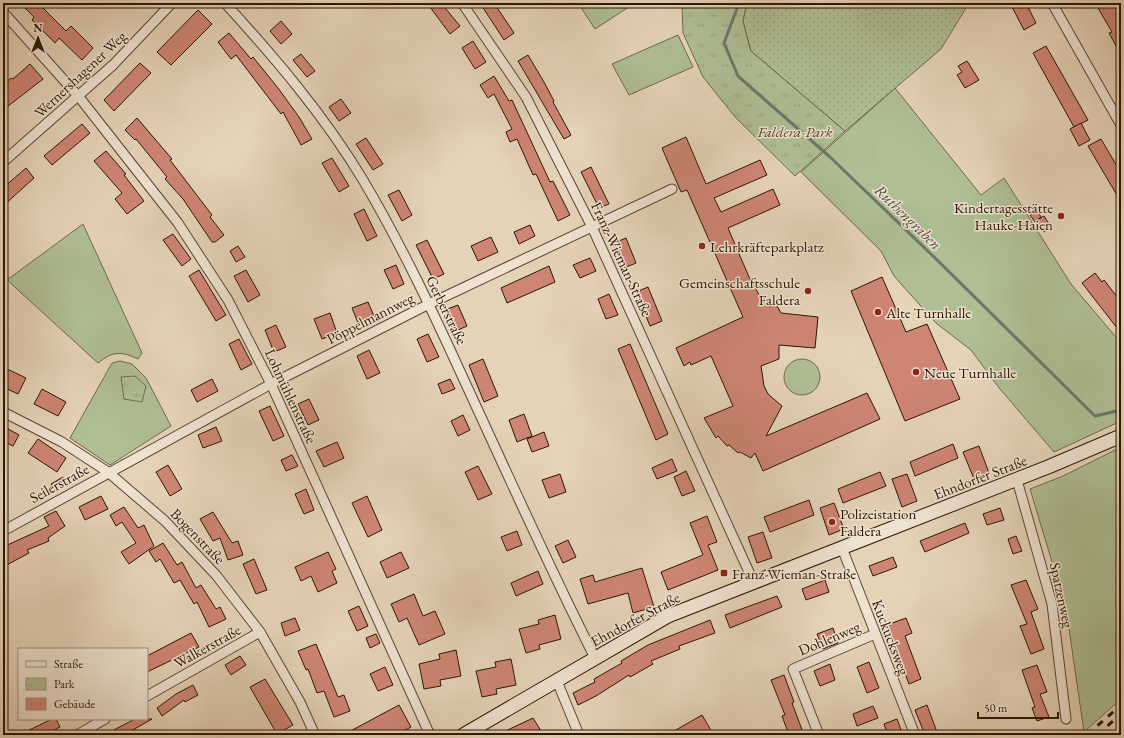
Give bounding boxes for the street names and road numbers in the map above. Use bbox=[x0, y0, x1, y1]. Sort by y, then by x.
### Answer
street label: Wernershagener Weg bbox=[30, 26, 130, 122]
street label: Franz-Wieman-Straße bbox=[587, 199, 657, 319]
street label: Gerberstraße bbox=[422, 272, 472, 348]
street label: Pöppelmannweg bbox=[323, 288, 417, 348]
street label: Lohmühlenstraße bbox=[261, 346, 321, 447]
street label: Ehndorfer Straße bbox=[931, 450, 1030, 504]
street label: Seilerstraße bbox=[26, 459, 92, 507]
street label: Bogenstraße bbox=[167, 504, 229, 568]
street label: Spatzenweg bbox=[1046, 561, 1078, 630]
street label: Ehndorfer Straße bbox=[587, 587, 683, 651]
street label: Kuckucksweg bbox=[868, 597, 914, 678]
street label: Dohlenweg bbox=[795, 616, 863, 660]
street label: Walkerstraße bbox=[170, 620, 244, 672]

